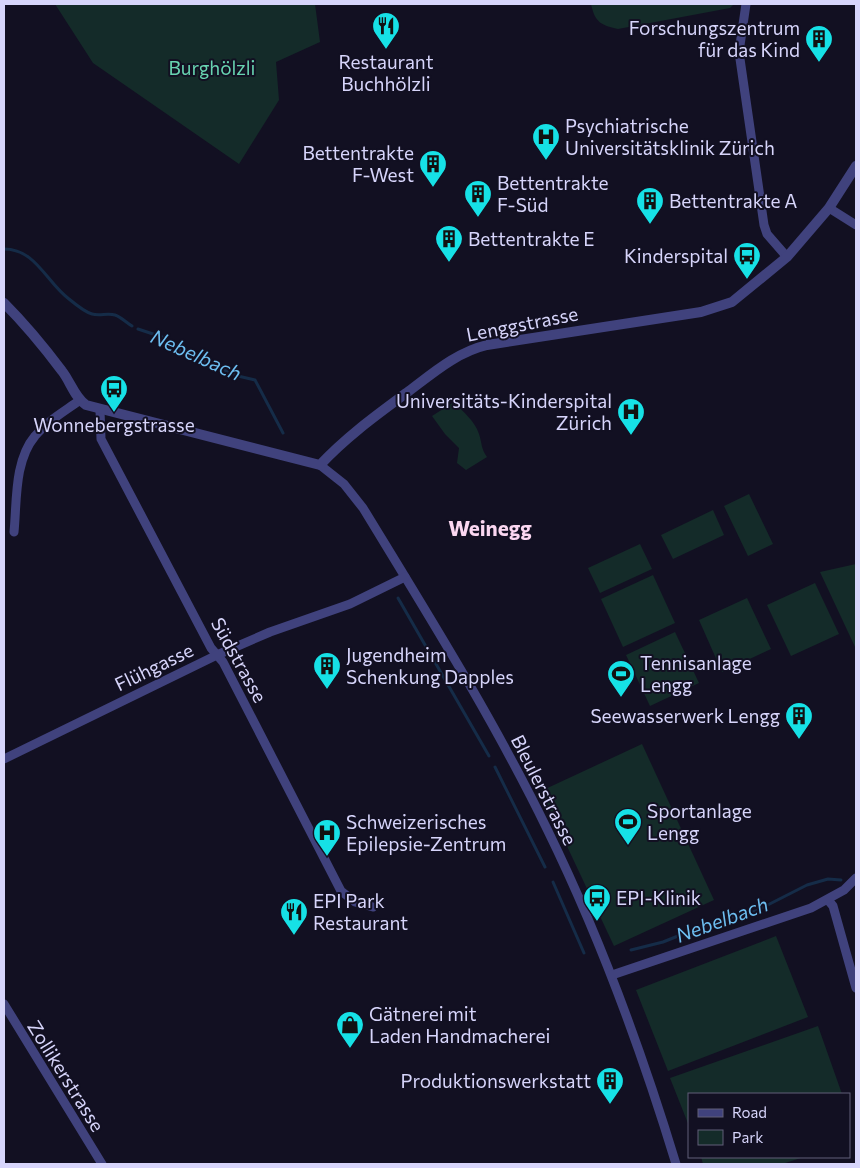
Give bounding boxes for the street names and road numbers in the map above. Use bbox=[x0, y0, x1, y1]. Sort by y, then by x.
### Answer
street label: Lenggstrasse bbox=[464, 301, 580, 346]
street label: Südstrasse bbox=[207, 613, 272, 706]
street label: Flühgasse bbox=[111, 638, 197, 695]
street label: Bleulerstrasse bbox=[507, 731, 582, 849]
street label: Zollikerstrasse bbox=[23, 1016, 110, 1136]

